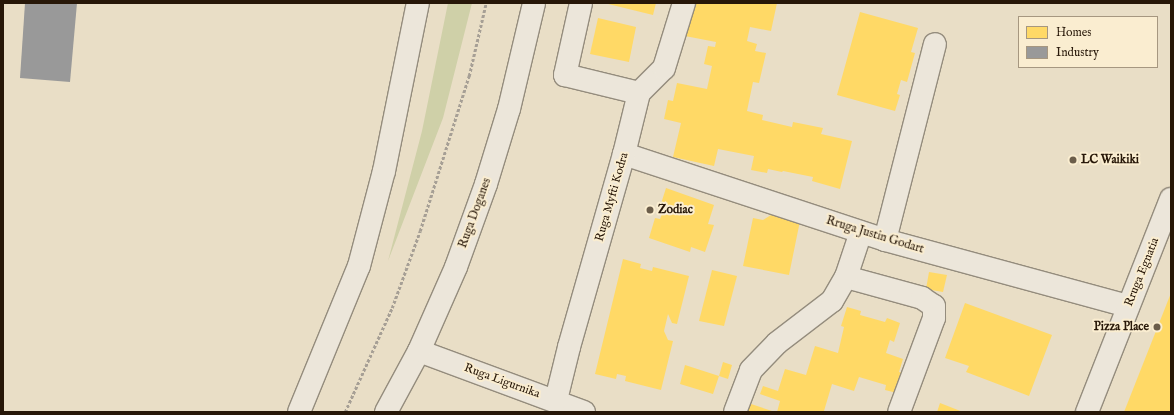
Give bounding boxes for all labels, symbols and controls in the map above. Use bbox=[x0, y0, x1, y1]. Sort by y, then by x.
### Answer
legend bbox=[1018, 16, 1158, 68]
text: Homes bbox=[1056, 25, 1092, 40]
text: Industry bbox=[1056, 45, 1099, 60]
street label: Ruga Myfti Kodra bbox=[592, 151, 632, 243]
place label: LC Waikiki bbox=[1081, 153, 1139, 167]
marker: LC Waikiki bbox=[1068, 155, 1078, 165]
street label: Ruga Doganes bbox=[456, 176, 494, 250]
place label: Zodiac bbox=[658, 203, 693, 217]
marker: Zodiac bbox=[645, 205, 655, 215]
street label: Rruga Justin Godart bbox=[824, 213, 926, 257]
street label: Rruga Egnatia bbox=[1122, 235, 1162, 309]
place label: Pizza Place bbox=[1094, 320, 1149, 334]
marker: Pizza Place bbox=[1152, 322, 1162, 332]
street label: Ruga Ligurnika bbox=[462, 361, 542, 401]

